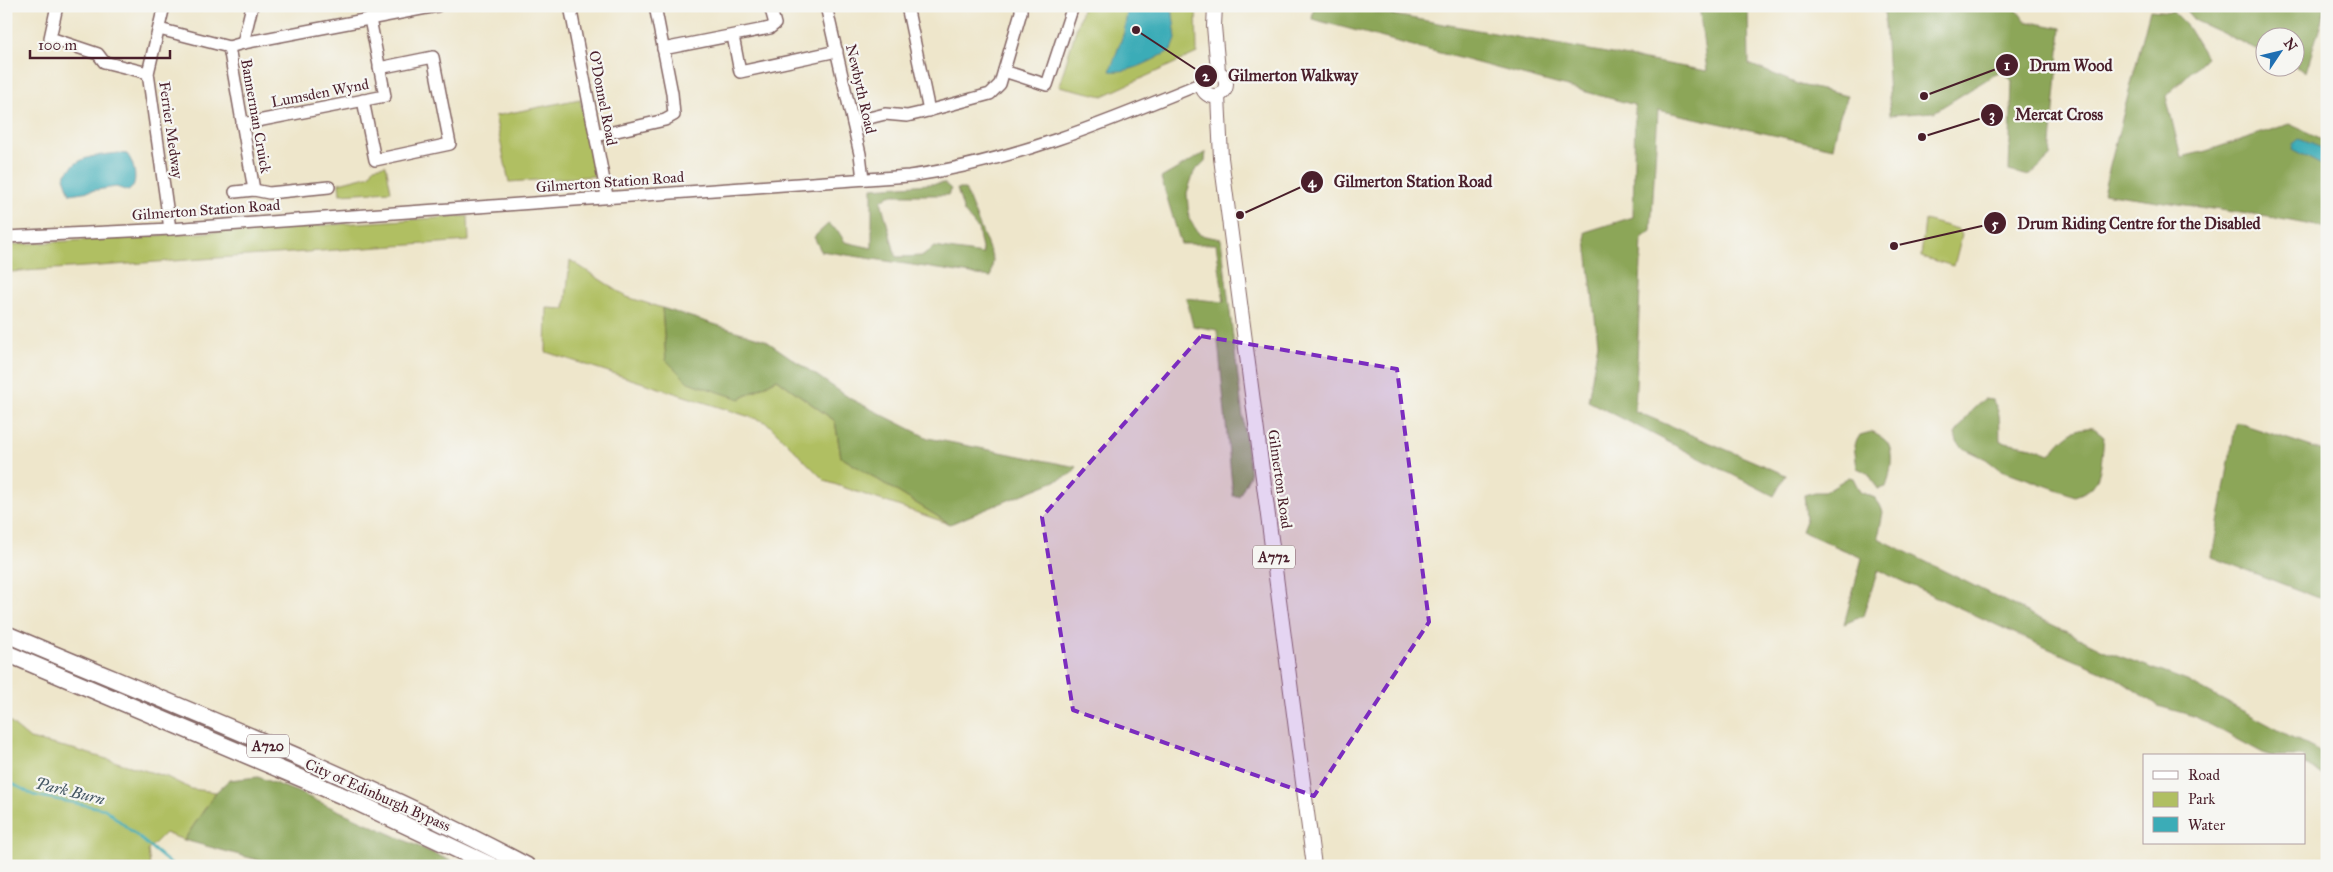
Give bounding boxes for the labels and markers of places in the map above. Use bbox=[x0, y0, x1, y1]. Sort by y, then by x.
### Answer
callout: Drum Wood bbox=[1994, 50, 2122, 81]
callout: Gilmerton Walkway bbox=[1194, 60, 1368, 91]
callout: Mercat Cross bbox=[1980, 99, 2113, 130]
callout: Gilmerton Station Road bbox=[1299, 166, 1502, 197]
callout: Drum Riding Centre for the Disabled bbox=[1982, 208, 2271, 239]

